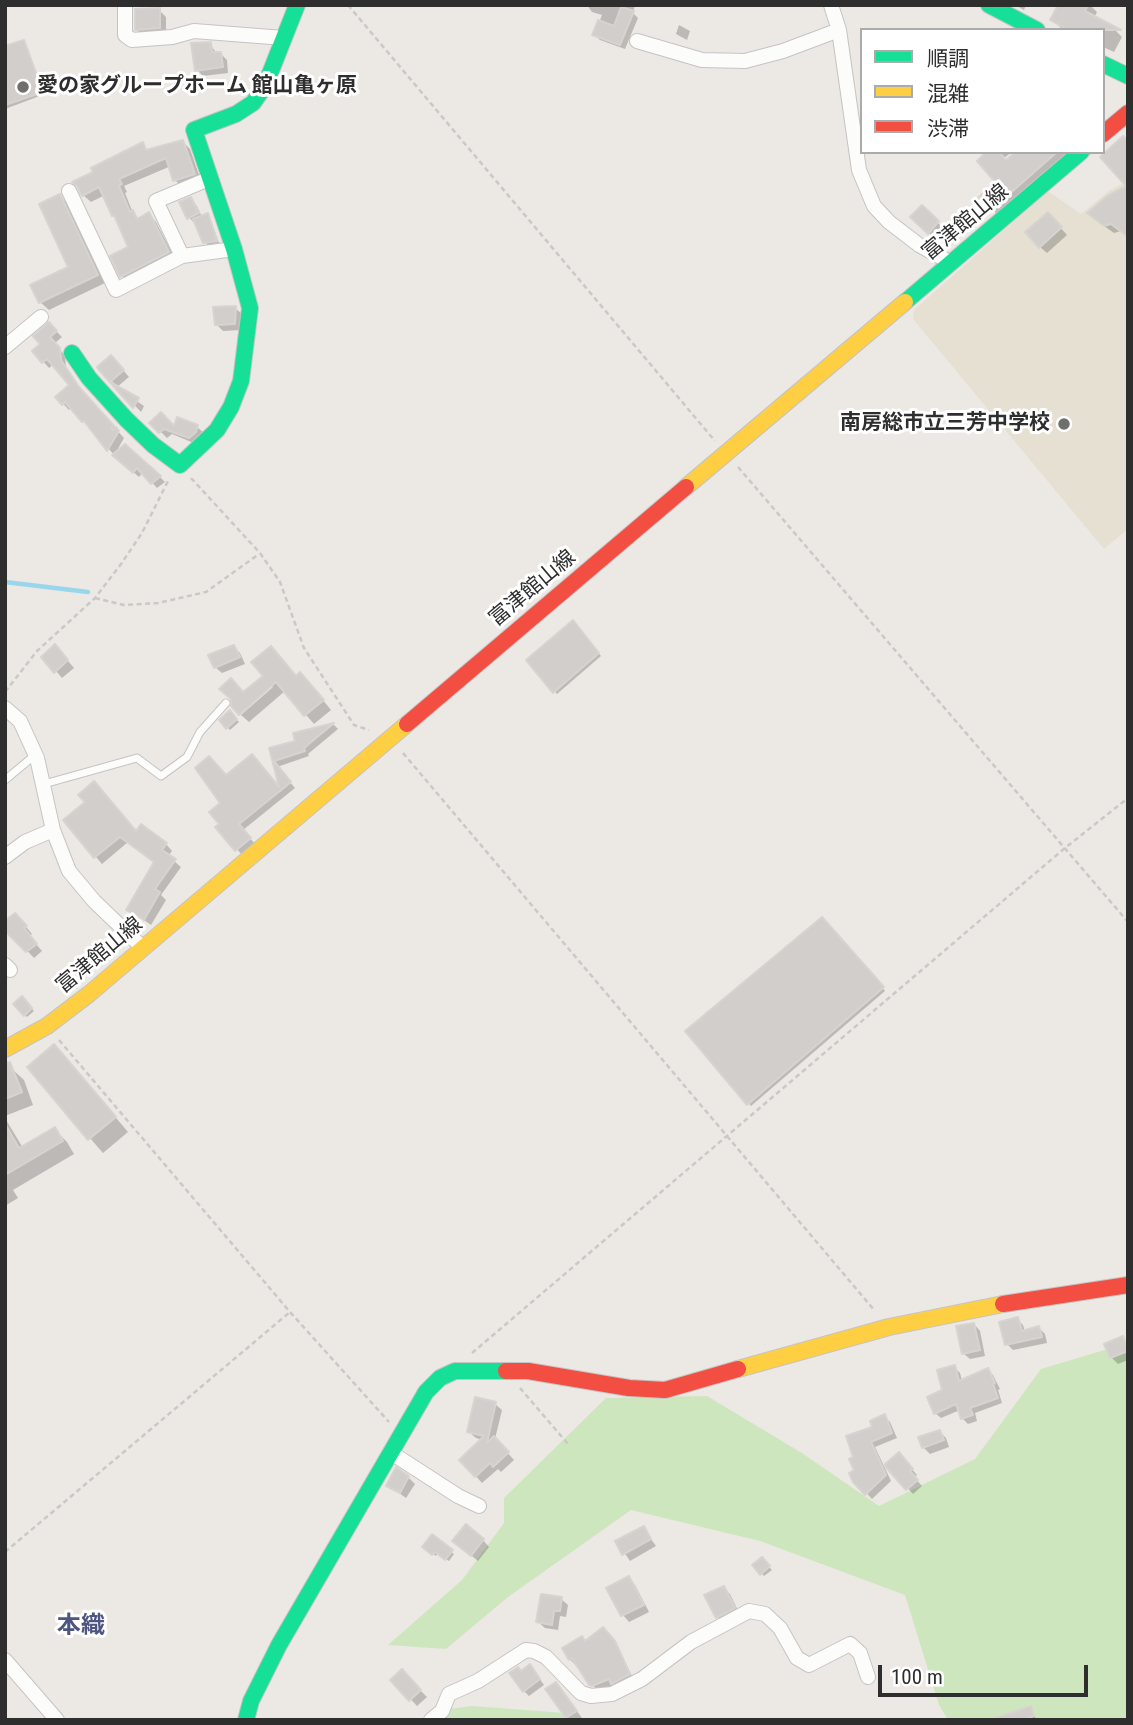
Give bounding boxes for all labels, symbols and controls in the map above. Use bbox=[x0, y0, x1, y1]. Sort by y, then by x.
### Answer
legend bbox=[860, 28, 1105, 154]
text: 順調 bbox=[927, 47, 969, 71]
place label: 愛の家グループホーム 館山亀ヶ原 bbox=[37, 74, 357, 100]
marker: 愛の家グループホーム 館山亀ヶ原 bbox=[15, 79, 31, 95]
text: 混雑 bbox=[927, 82, 969, 106]
text: 渋滞 bbox=[927, 117, 969, 141]
street label: 富津館山線 bbox=[918, 180, 1014, 266]
place label: 南房総市立三芳中学校 bbox=[840, 411, 1050, 437]
marker: 南房総市立三芳中学校 bbox=[1056, 416, 1072, 432]
street label: 富津館山線 bbox=[485, 546, 581, 632]
street label: 富津館山線 bbox=[52, 913, 148, 999]
district label: 本織 bbox=[57, 1613, 105, 1641]
scale bar bbox=[881, 1652, 1091, 1696]
text: 100 m bbox=[891, 1665, 943, 1689]

